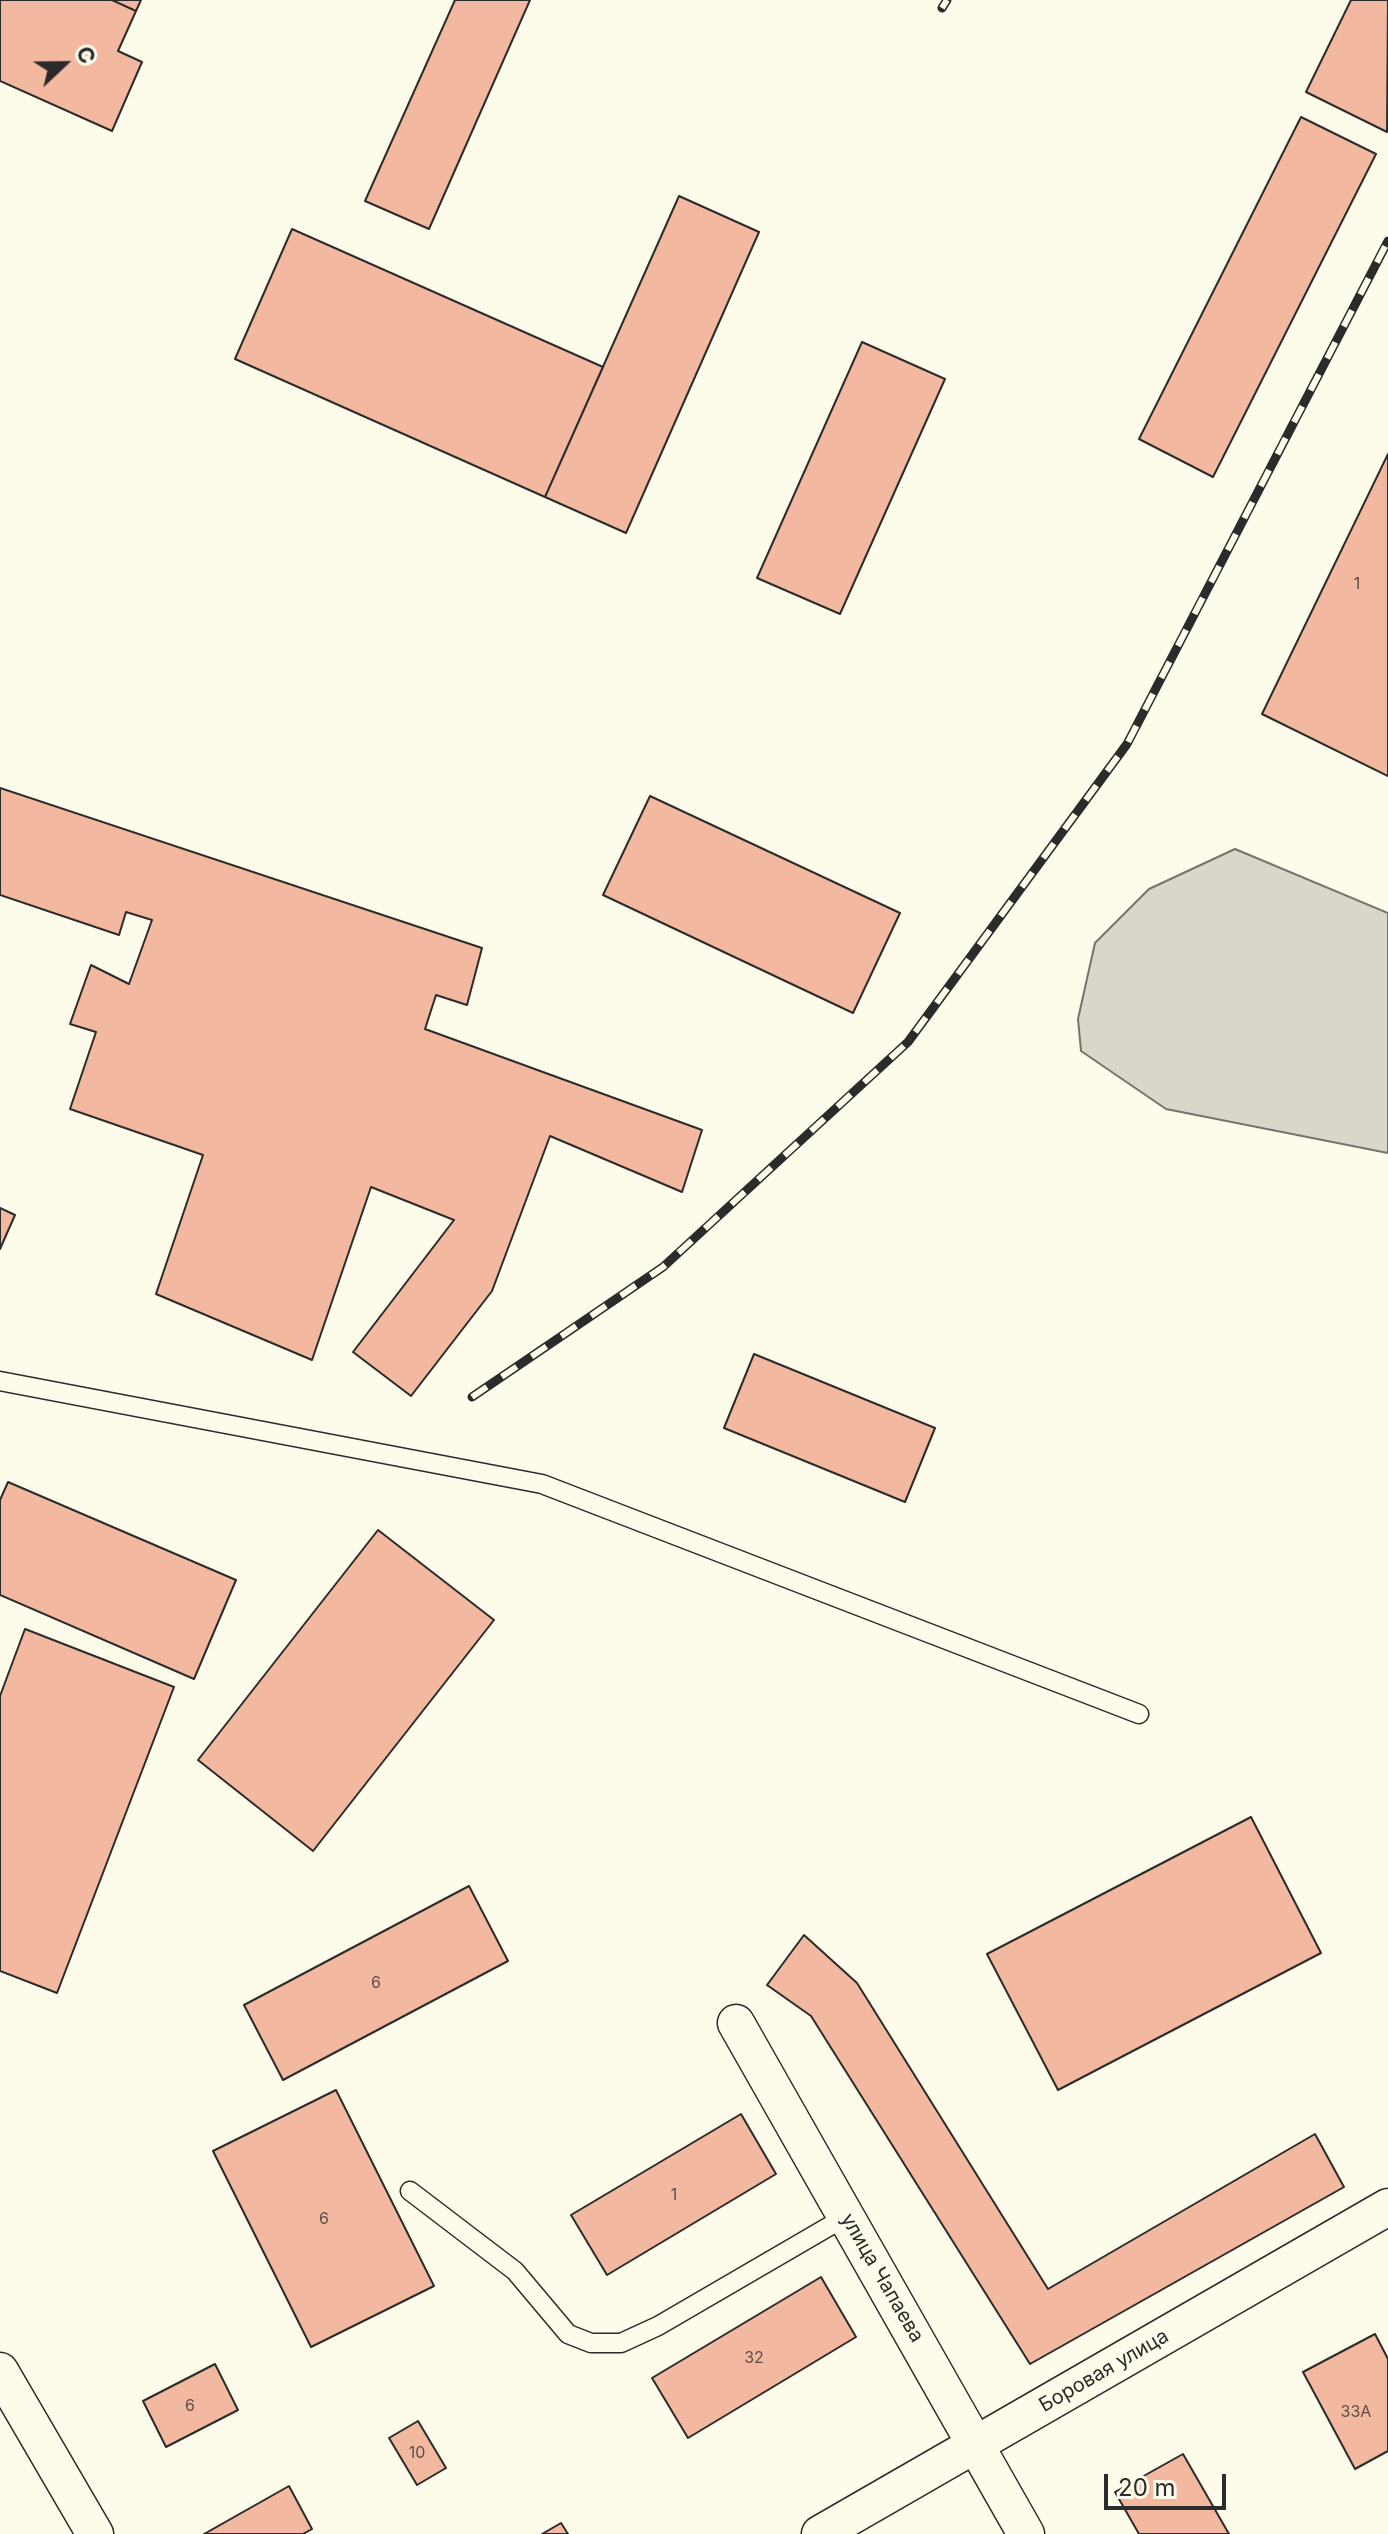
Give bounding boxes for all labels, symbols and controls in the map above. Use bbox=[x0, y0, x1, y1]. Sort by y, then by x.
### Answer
north arrow bbox=[24, 24, 104, 104]
text: С bbox=[71, 43, 101, 67]
house number: 1 bbox=[1354, 574, 1360, 594]
house number: 6 bbox=[371, 1973, 381, 1993]
house number: 1 bbox=[671, 2185, 677, 2205]
house number: 6 bbox=[319, 2209, 329, 2229]
street label: улица Чапаева bbox=[835, 2209, 929, 2347]
street label: Боровая улица bbox=[1035, 2324, 1173, 2418]
house number: 32 bbox=[744, 2348, 764, 2368]
house number: 6 bbox=[185, 2396, 195, 2416]
house number: 33А bbox=[1341, 2402, 1371, 2422]
house number: 10 bbox=[409, 2443, 425, 2463]
scale bar bbox=[1108, 2458, 1230, 2508]
text: 20 m bbox=[1118, 2473, 1176, 2502]

